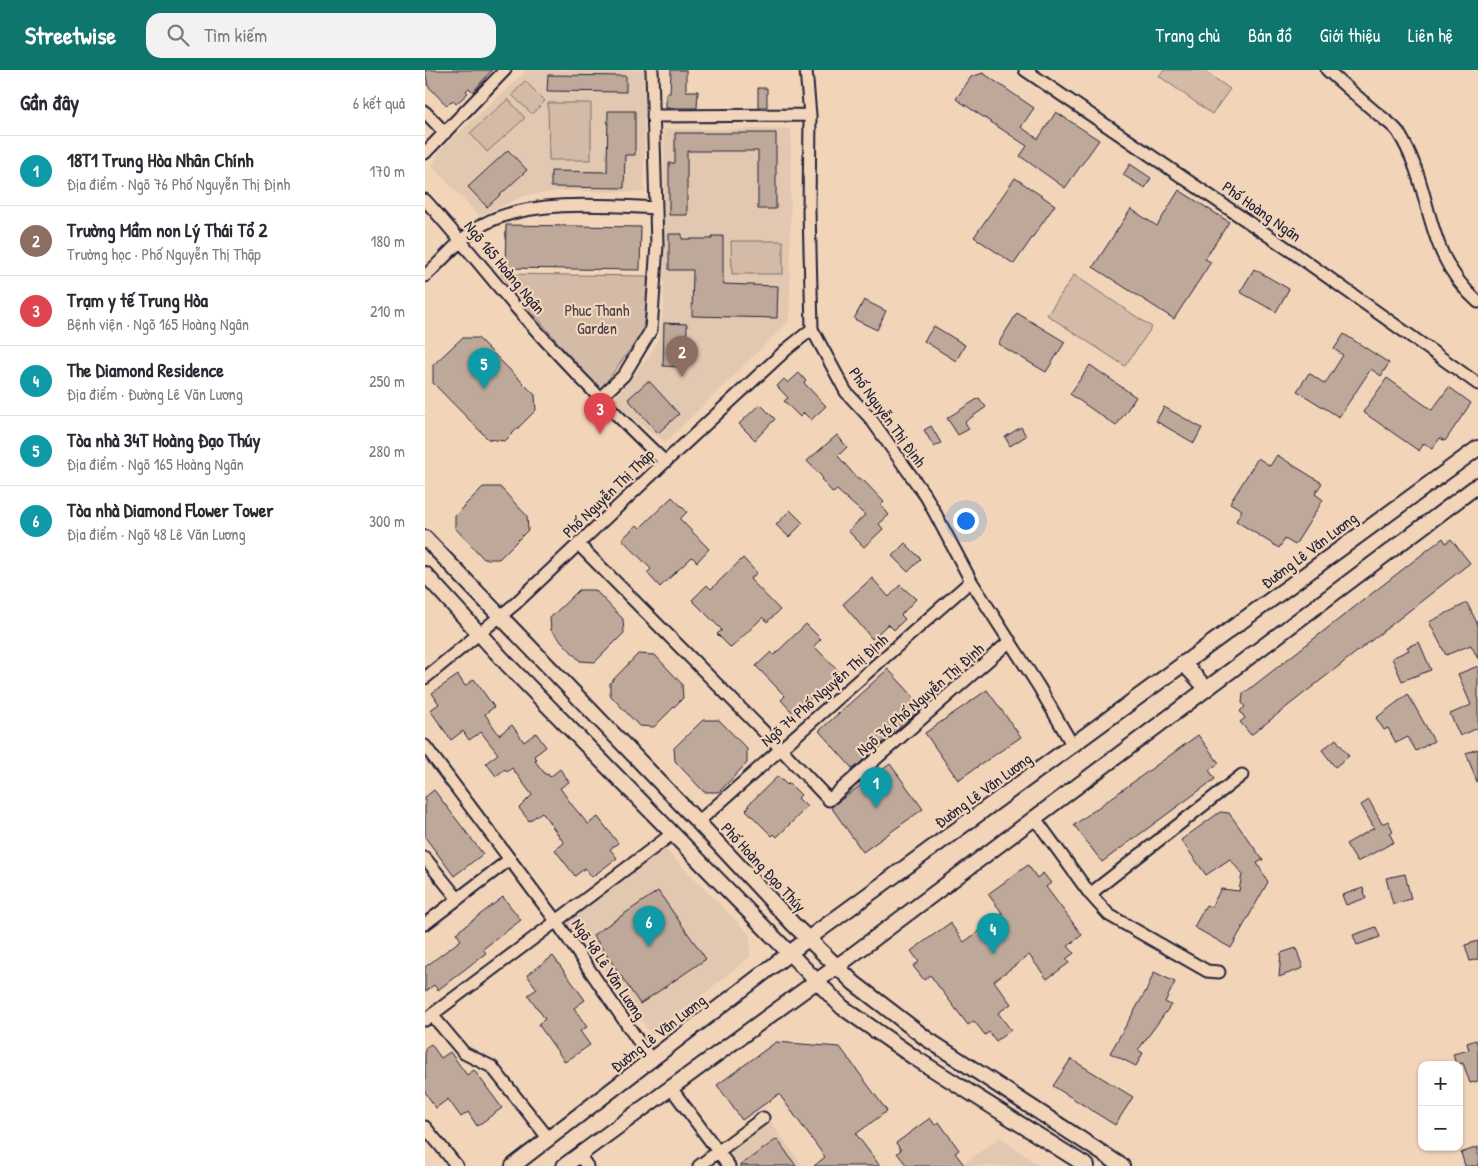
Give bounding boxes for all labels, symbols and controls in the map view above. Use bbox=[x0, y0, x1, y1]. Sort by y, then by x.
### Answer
search box bbox=[146, 13, 496, 58]
text: Streetwise bbox=[25, 19, 116, 51]
icon: search bbox=[164, 21, 192, 49]
text: Tìm kiếm bbox=[204, 22, 267, 48]
text: Trang chủ bbox=[1156, 23, 1220, 48]
text: Bản đồ bbox=[1248, 23, 1292, 48]
text: Giới thiệu bbox=[1320, 23, 1380, 48]
text: Liên hệ bbox=[1408, 23, 1453, 48]
text: Gần đây bbox=[20, 88, 79, 117]
text: 6 kết quả bbox=[353, 92, 405, 114]
text: 18T1 Trung Hòa Nhân Chính bbox=[67, 147, 254, 173]
text: 1 bbox=[33, 160, 39, 182]
text: 170 m bbox=[370, 160, 405, 182]
text: Địa điểm · Ngõ 76 Phố Nguyễn Thị Định bbox=[67, 173, 290, 195]
street label: Phố Hoàng Ngân bbox=[1218, 176, 1306, 246]
street label: Ngõ 165 Hoàng Ngân bbox=[459, 216, 551, 318]
text: Trường Mầm non Lý Thái Tổ 2 bbox=[67, 217, 267, 243]
text: 2 bbox=[32, 230, 40, 252]
text: 180 m bbox=[371, 230, 405, 252]
text: Trường học · Phố Nguyễn Thị Thập bbox=[67, 243, 261, 265]
text: Trạm y tế Trung Hòa bbox=[67, 287, 208, 313]
park label: Phuc Thanh Garden bbox=[564, 299, 630, 339]
text: 3 bbox=[32, 300, 40, 322]
text: 210 m bbox=[370, 300, 405, 322]
text: Bệnh viện · Ngõ 165 Hoàng Ngân bbox=[67, 313, 249, 335]
pin: 2 bbox=[666, 336, 698, 377]
pin: 5 bbox=[468, 348, 500, 389]
text: The Diamond Residence bbox=[67, 357, 224, 383]
street label: Phố Nguyễn Thị Định bbox=[844, 363, 932, 472]
text: 4 bbox=[33, 370, 39, 392]
text: 250 m bbox=[369, 370, 405, 392]
text: Địa điểm · Đường Lê Văn Lương bbox=[67, 383, 243, 405]
pin: 3 bbox=[584, 393, 616, 434]
text: Tòa nhà 34T Hoàng Đạo Thúy bbox=[67, 427, 261, 453]
text: 5 bbox=[33, 440, 39, 462]
text: 280 m bbox=[369, 440, 405, 462]
street label: Phố Nguyễn Thị Thập bbox=[557, 444, 659, 542]
text: Địa điểm · Ngõ 165 Hoàng Ngân bbox=[67, 453, 244, 475]
text: Tòa nhà Diamond Flower Tower bbox=[67, 497, 274, 523]
street label: Đường Lê Văn Lương bbox=[1256, 507, 1362, 593]
your location bbox=[953, 508, 979, 534]
text: 6 bbox=[33, 510, 39, 532]
text: 300 m bbox=[369, 510, 405, 532]
text: Địa điểm · Ngõ 48 Lê Văn Lương bbox=[67, 523, 246, 545]
street label: Ngõ 74 Phố Nguyễn Thị Định bbox=[756, 628, 892, 751]
street label: Ngõ 76 Phố Nguyễn Thị Định bbox=[852, 637, 989, 761]
street label: Đường Lê Văn Lương bbox=[930, 747, 1036, 833]
pin: 1 bbox=[860, 767, 892, 808]
street label: Phố Hoàng Đạo Thúy bbox=[717, 817, 812, 917]
pin: 6 bbox=[633, 906, 665, 947]
pin: 4 bbox=[977, 913, 1009, 954]
street label: Ngõ 48 Lê Văn Lương bbox=[567, 914, 651, 1024]
street label: Đường Lê Văn Lương bbox=[606, 989, 710, 1077]
map controls bbox=[1418, 1061, 1463, 1151]
button: + bbox=[1418, 1061, 1463, 1106]
button: − bbox=[1418, 1106, 1463, 1151]

